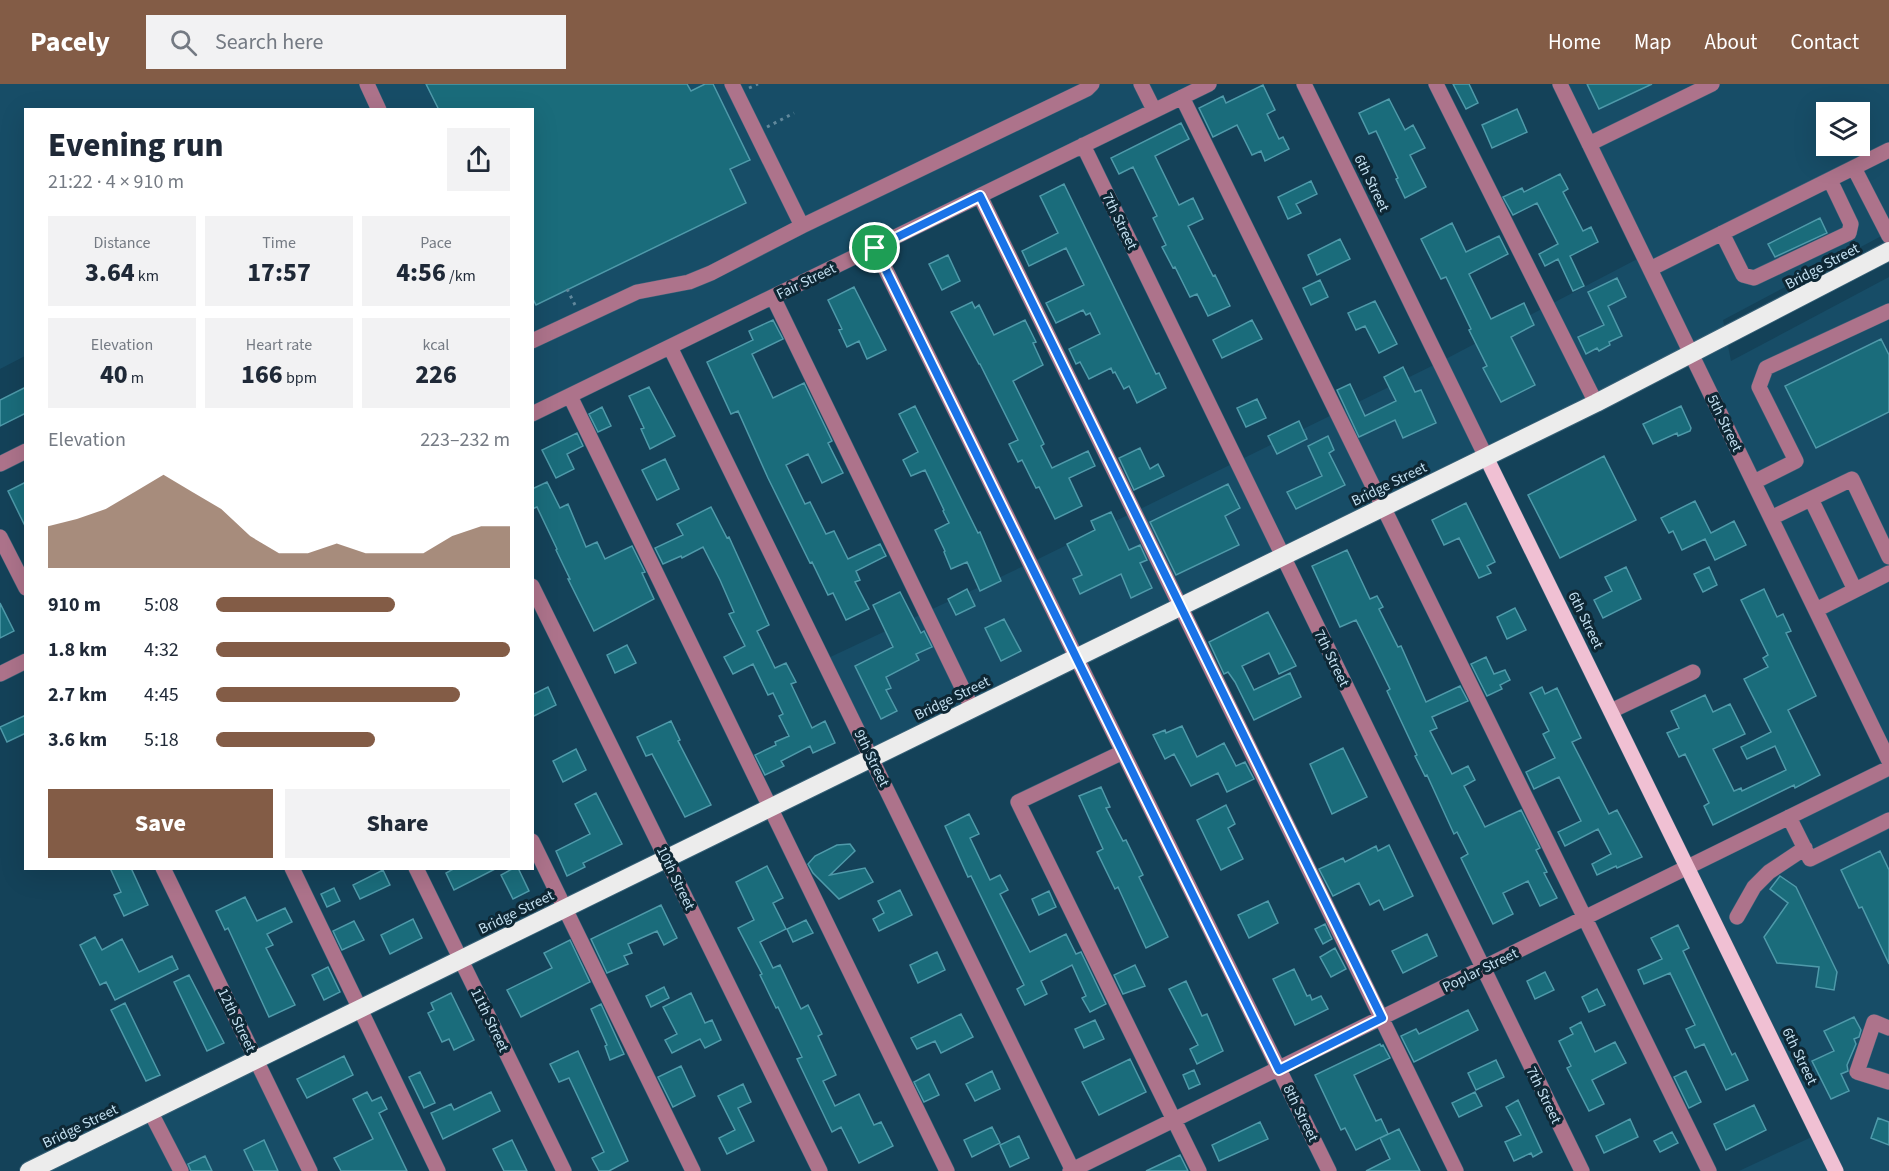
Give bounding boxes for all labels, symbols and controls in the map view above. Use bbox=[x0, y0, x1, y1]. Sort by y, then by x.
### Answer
search box bbox=[146, 15, 566, 69]
text: Pacely bbox=[30, 22, 110, 62]
icon: search bbox=[167, 26, 200, 59]
text: Search here bbox=[215, 26, 323, 58]
text: Home bbox=[1548, 27, 1601, 57]
text: Map bbox=[1634, 27, 1672, 57]
text: About bbox=[1705, 27, 1757, 57]
text: Contact bbox=[1790, 27, 1859, 57]
map controls bbox=[1816, 102, 1870, 156]
button: layers bbox=[1816, 102, 1870, 156]
text: Evening run bbox=[48, 122, 224, 169]
button: share bbox=[447, 128, 510, 191]
street label: 6th Street bbox=[1349, 151, 1394, 215]
text: 21:22 · 4 × 910 m bbox=[48, 168, 184, 196]
street label: 7th Street bbox=[1097, 189, 1142, 253]
pin bbox=[849, 222, 900, 273]
icon: arrive bbox=[858, 231, 891, 264]
text: Distance bbox=[94, 232, 150, 254]
text: Time bbox=[262, 232, 296, 254]
text: Pace bbox=[420, 232, 452, 254]
street label: Bridge Street bbox=[1781, 238, 1863, 295]
text: 3.64 bbox=[85, 254, 135, 291]
text: 17:57 bbox=[247, 254, 311, 291]
text: 4:56 bbox=[396, 254, 446, 291]
street label: Fair Street bbox=[773, 258, 840, 305]
text: km bbox=[135, 265, 159, 287]
text: /km bbox=[446, 265, 476, 287]
text: Elevation bbox=[91, 334, 153, 356]
text: Heart rate bbox=[246, 334, 312, 356]
text: kcal bbox=[423, 334, 449, 356]
text: 40 bbox=[100, 356, 128, 393]
text: 166 bbox=[241, 356, 283, 393]
text: 226 bbox=[415, 356, 457, 393]
text: m bbox=[128, 367, 144, 389]
text: bpm bbox=[283, 367, 317, 389]
street label: 5th Street bbox=[1702, 391, 1747, 455]
text: Elevation bbox=[48, 426, 126, 454]
text: 223–232 m bbox=[420, 426, 510, 454]
street label: Bridge Street bbox=[1348, 457, 1430, 512]
street label: 6th Street bbox=[1563, 588, 1608, 652]
text: 910 m bbox=[48, 591, 101, 619]
text: 5:08 bbox=[144, 591, 179, 619]
street label: 7th Street bbox=[1309, 626, 1354, 690]
text: 1.8 km bbox=[48, 636, 107, 664]
text: 4:32 bbox=[144, 636, 179, 664]
street label: Bridge Street bbox=[911, 671, 993, 726]
text: 2.7 km bbox=[48, 681, 107, 709]
text: 4:45 bbox=[144, 681, 179, 709]
text: 3.6 km bbox=[48, 726, 107, 754]
text: 5:18 bbox=[144, 726, 179, 754]
street label: 9th Street bbox=[849, 726, 894, 790]
button: Save bbox=[48, 789, 273, 858]
button: Share bbox=[285, 789, 510, 858]
street label: 10th Street bbox=[651, 843, 700, 914]
street label: Bridge Street bbox=[475, 885, 557, 940]
street label: Poplar Street bbox=[1439, 943, 1522, 998]
street label: 12th Street bbox=[212, 985, 261, 1056]
street label: 11th Street bbox=[465, 985, 514, 1056]
street label: 6th Street bbox=[1777, 1024, 1822, 1088]
street label: 7th Street bbox=[1521, 1063, 1566, 1127]
street label: 8th Street bbox=[1278, 1081, 1323, 1145]
street label: Bridge Street bbox=[39, 1099, 121, 1154]

